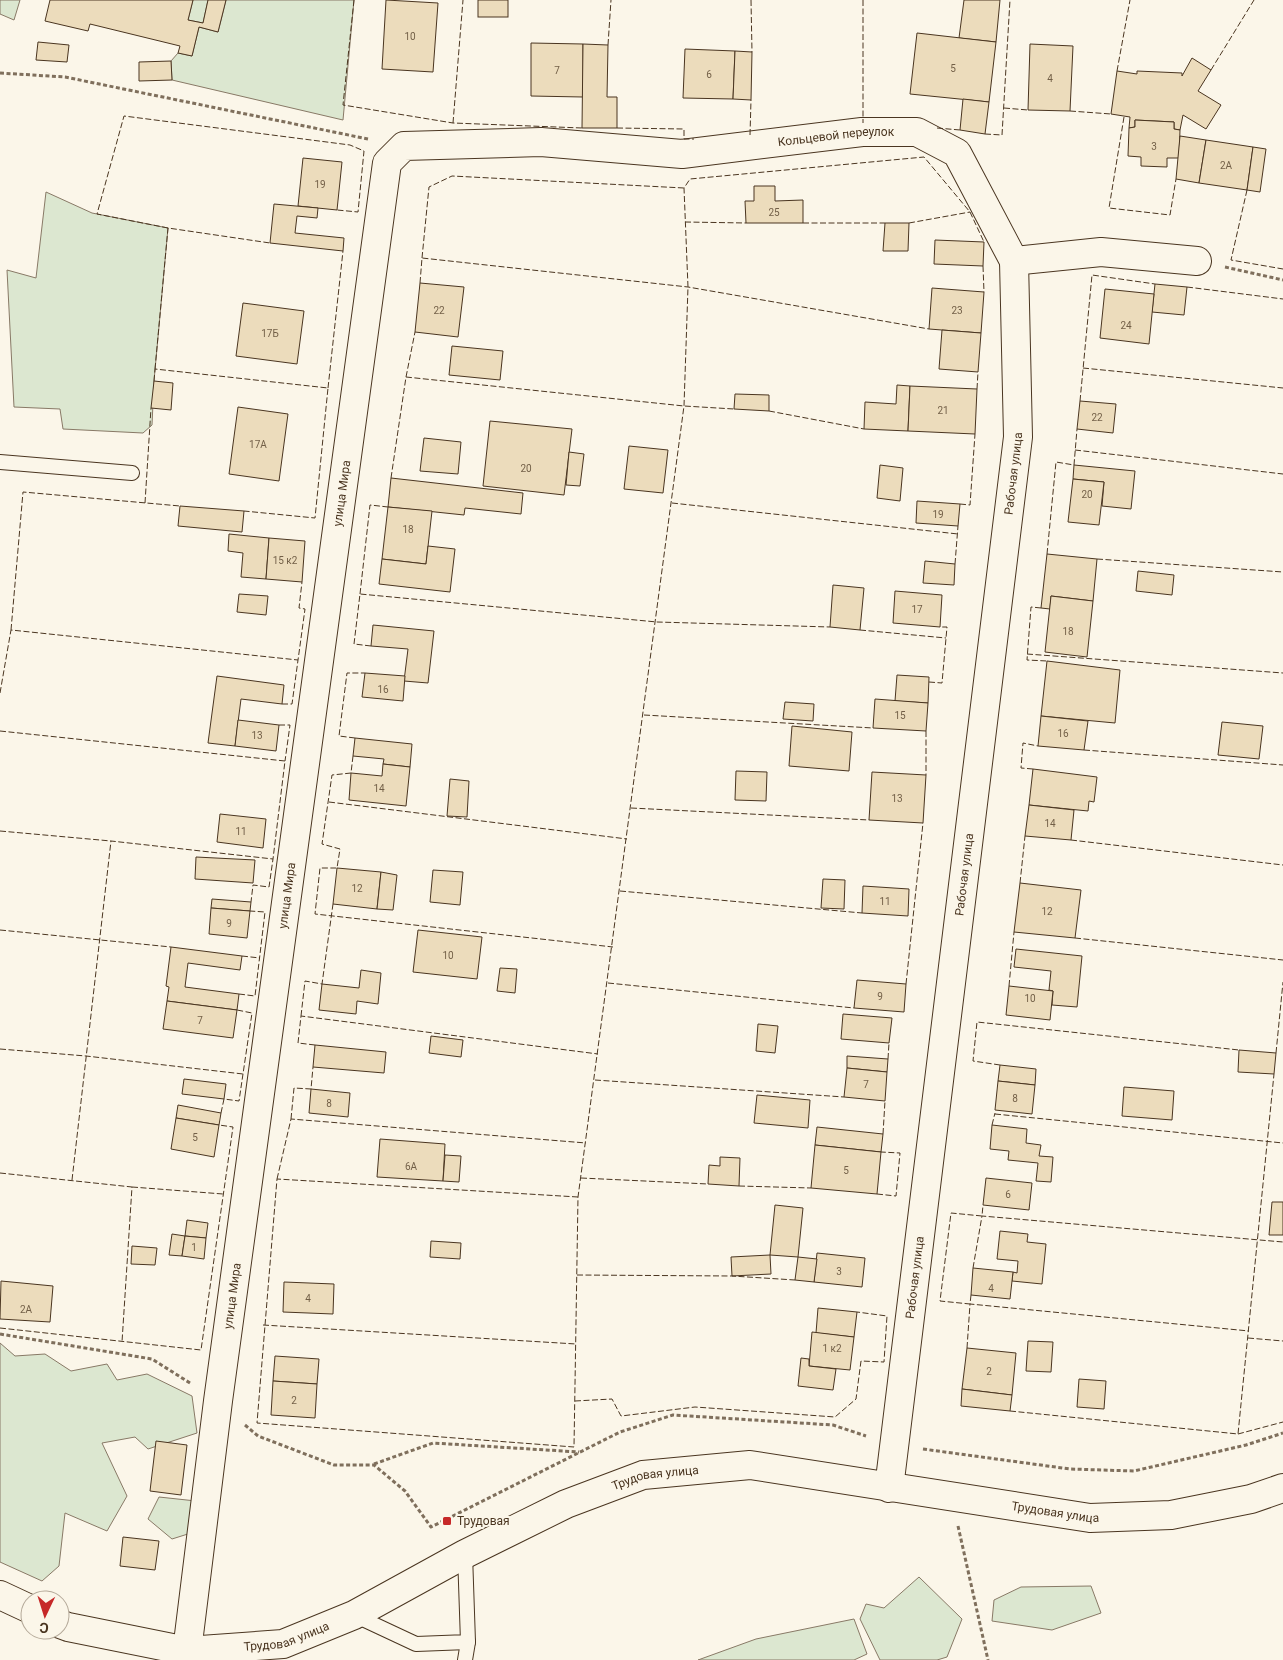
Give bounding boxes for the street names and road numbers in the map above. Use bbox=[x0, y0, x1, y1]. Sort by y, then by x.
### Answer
street label: Кольцевой переулок bbox=[777, 125, 895, 149]
street label: Рабочая улица bbox=[1001, 432, 1025, 516]
street label: улица Мира bbox=[330, 459, 353, 527]
street label: Рабочая улица bbox=[952, 832, 976, 917]
street label: улица Мира bbox=[276, 862, 298, 930]
street label: Рабочая улица bbox=[903, 1235, 927, 1320]
street label: улица Мира bbox=[221, 1262, 244, 1330]
street label: Трудовая улица bbox=[610, 1463, 699, 1493]
street label: Трудовая улица bbox=[1010, 1499, 1099, 1525]
street label: Трудовая улица bbox=[243, 1619, 331, 1654]

